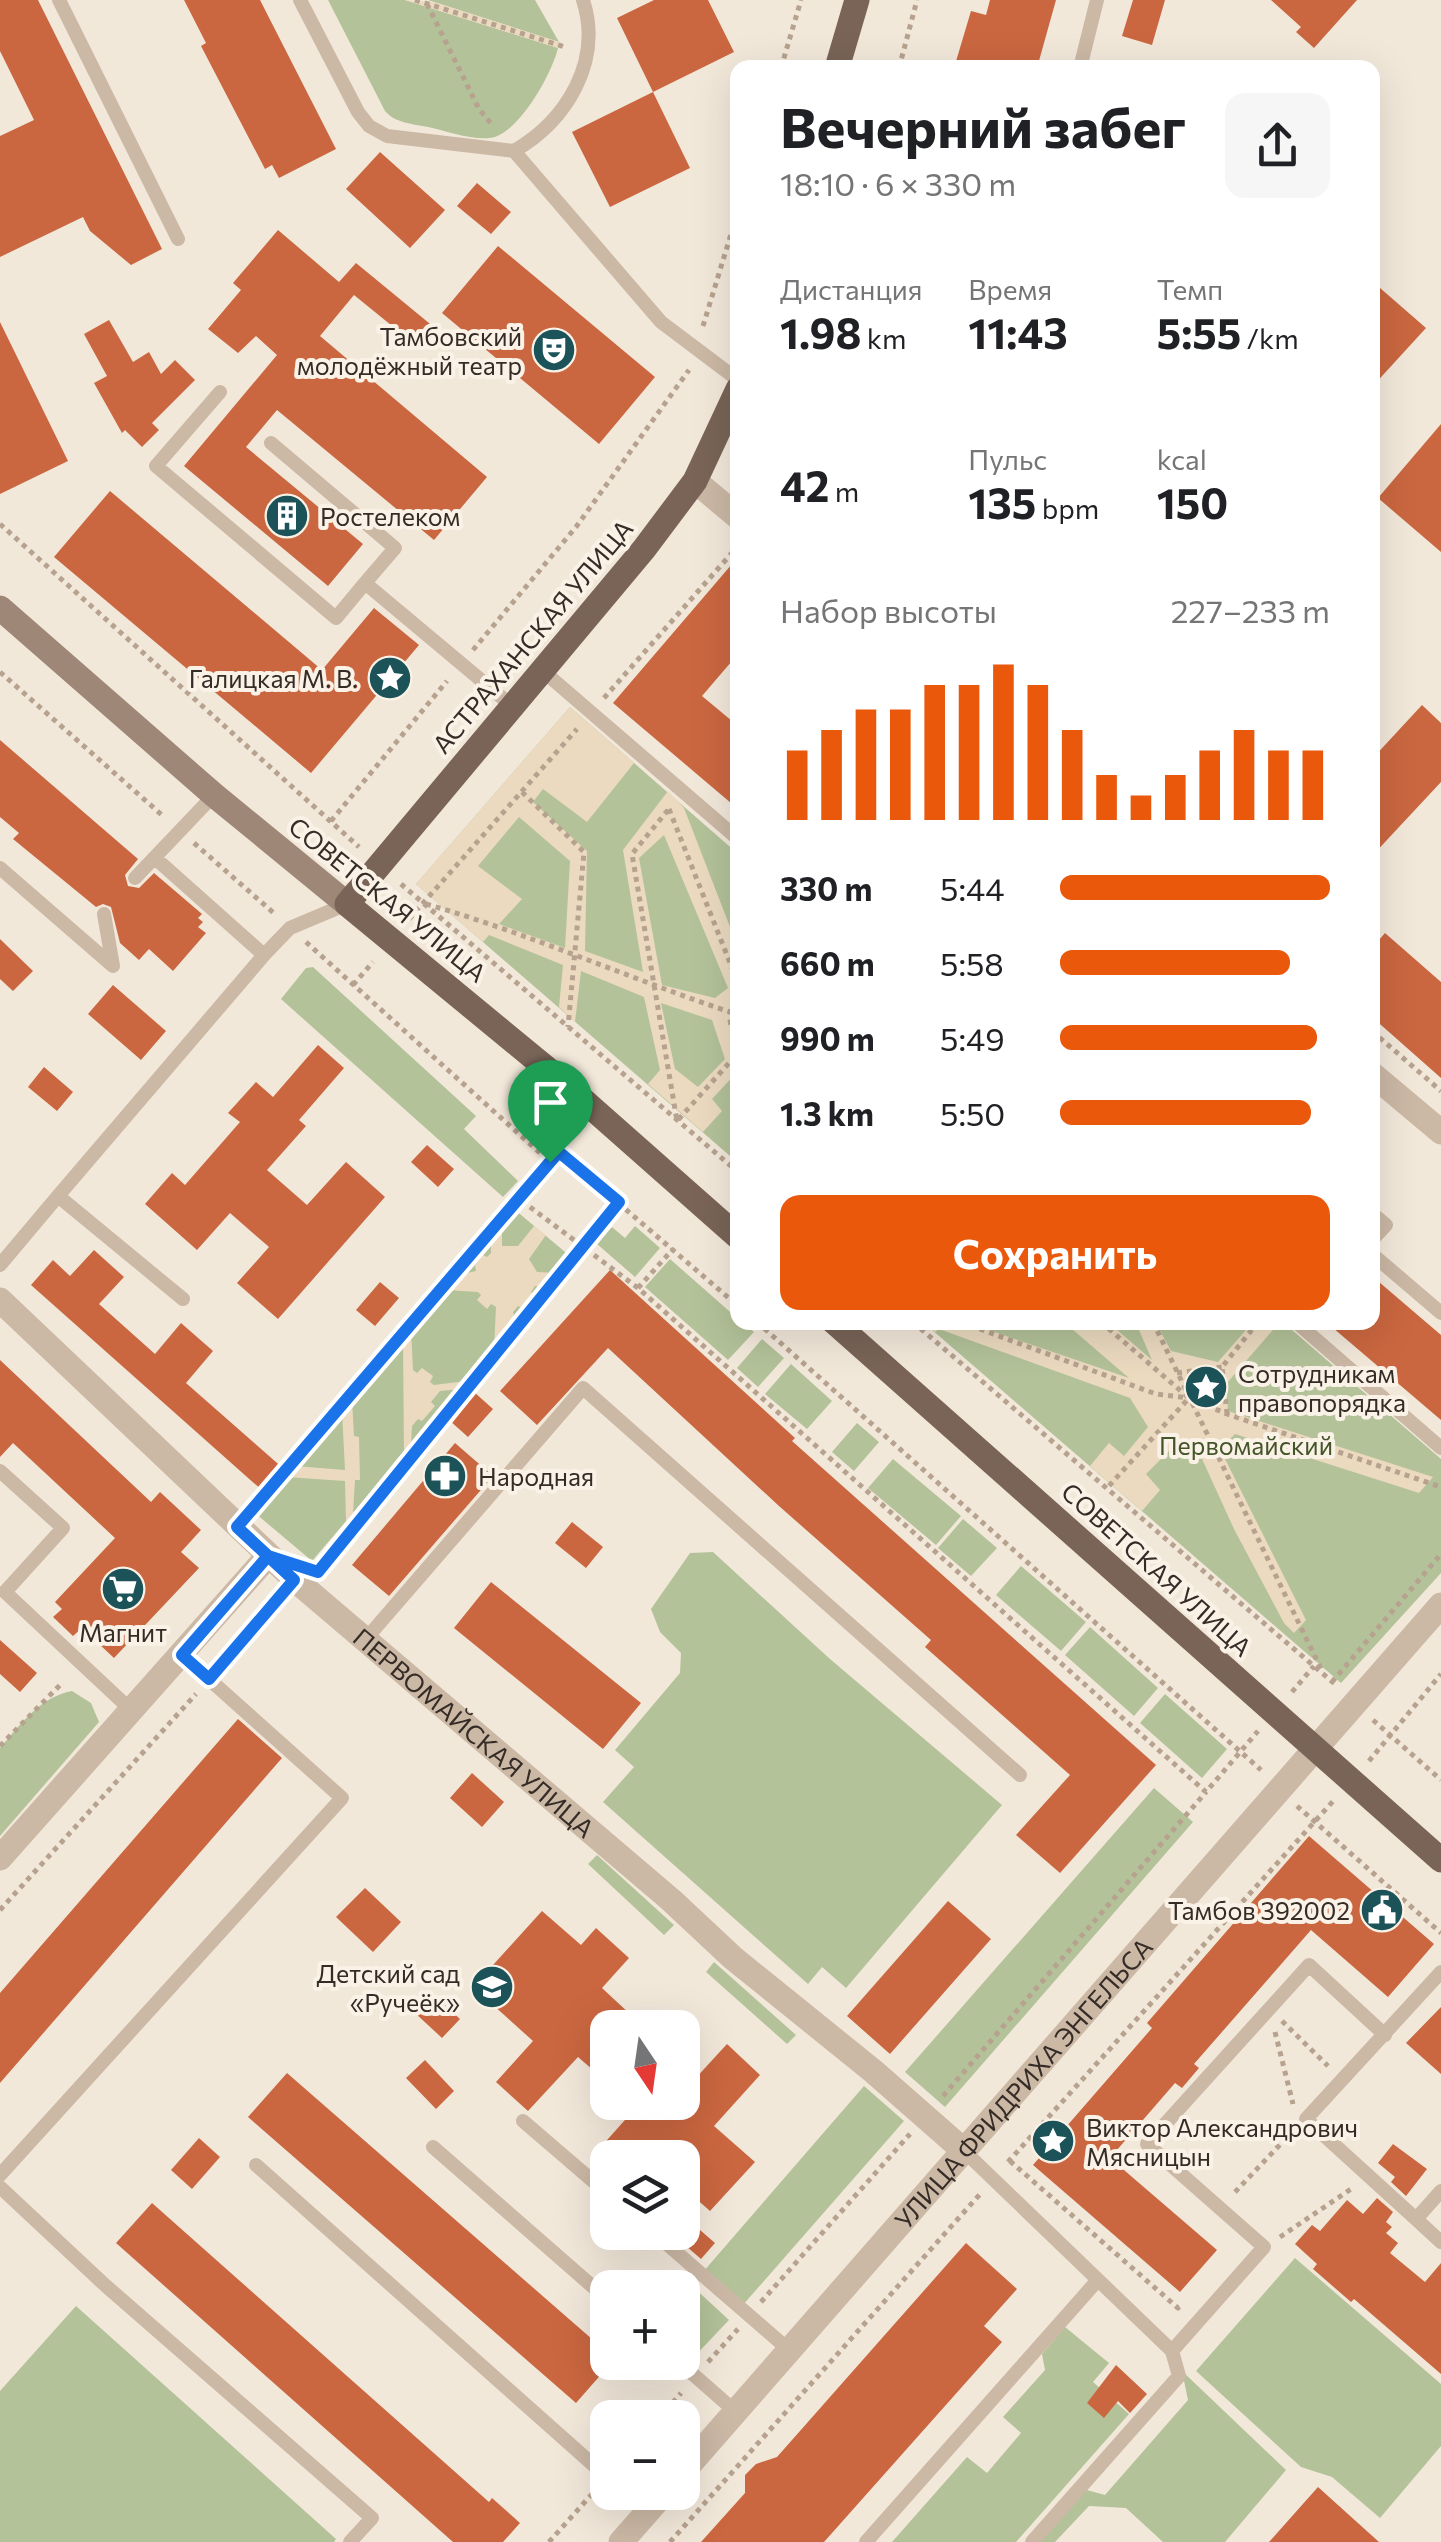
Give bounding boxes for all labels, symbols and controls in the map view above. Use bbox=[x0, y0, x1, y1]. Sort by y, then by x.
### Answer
text: Вечерний забег bbox=[780, 92, 1186, 159]
button: share bbox=[1225, 93, 1330, 198]
text: 18:10 · 6 × 330 m bbox=[780, 163, 1016, 203]
text: Дистанция bbox=[780, 272, 923, 306]
text: Время bbox=[968, 272, 1052, 306]
text: Темп bbox=[1157, 272, 1223, 306]
text: 1.98 bbox=[780, 306, 861, 358]
text: 11:43 bbox=[968, 306, 1068, 358]
text: 5:55 bbox=[1157, 306, 1241, 358]
place label: Тамбовский молодёжный театр bbox=[297, 321, 522, 380]
text: km bbox=[861, 321, 906, 355]
text: /km bbox=[1241, 321, 1299, 355]
theatre icon: Тамбовский молодёжный театр bbox=[531, 327, 577, 373]
text: Пульс bbox=[968, 442, 1047, 476]
text: kcal bbox=[1157, 442, 1207, 476]
text: 42 bbox=[780, 459, 829, 511]
text: m bbox=[829, 474, 859, 508]
text: 135 bbox=[968, 476, 1036, 528]
text: 150 bbox=[1157, 476, 1228, 528]
text: bpm bbox=[1036, 491, 1099, 525]
building icon: Ростелеком bbox=[264, 493, 310, 539]
place label: Ростелеком bbox=[320, 501, 460, 531]
street label: АСТРАХАНСКАЯ УЛИЦА bbox=[426, 513, 638, 759]
text: Набор высоты bbox=[780, 590, 997, 630]
text: 227–233 m bbox=[1171, 590, 1330, 630]
place icon: Галицкая М. В. bbox=[367, 655, 413, 701]
place label: Галицкая М. В. bbox=[189, 663, 358, 693]
street label: СОВЕТСКАЯ УЛИЦА bbox=[283, 810, 493, 988]
text: 330 m bbox=[780, 868, 872, 908]
text: 5:44 bbox=[940, 868, 1004, 908]
text: 660 m bbox=[780, 943, 875, 983]
text: 5:58 bbox=[940, 943, 1004, 983]
text: 990 m bbox=[780, 1018, 875, 1058]
text: 5:49 bbox=[940, 1018, 1005, 1058]
pin bbox=[508, 1060, 593, 1163]
icon: arrive bbox=[523, 1075, 578, 1130]
text: 1.3 km bbox=[780, 1093, 874, 1133]
text: 5:50 bbox=[940, 1093, 1005, 1133]
button: Сохранить bbox=[780, 1195, 1330, 1310]
place label: Сотрудникам правопорядка bbox=[1238, 1358, 1406, 1417]
place icon: Сотрудникам правопорядка bbox=[1183, 1364, 1229, 1410]
park label: Первомайский bbox=[1159, 1430, 1333, 1460]
pharmacy icon: Народная bbox=[422, 1453, 468, 1499]
place label: Народная bbox=[478, 1461, 594, 1491]
street label: СОВЕТСКАЯ УЛИЦА bbox=[1056, 1476, 1258, 1662]
supermarket icon: Магнит bbox=[100, 1566, 146, 1612]
place label: Магнит bbox=[79, 1617, 167, 1647]
street label: ПЕРВОМАЙСКАЯ УЛИЦА bbox=[348, 1622, 601, 1843]
public building icon: Тамбов 392002 bbox=[1359, 1887, 1405, 1933]
place label: Тамбов 392002 bbox=[1168, 1895, 1350, 1925]
street label: УЛИЦА ФРИДРИХА ЭНГЕЛЬСА bbox=[888, 1932, 1158, 2235]
place label: Детский сад «Ручеёк» bbox=[316, 1958, 460, 2017]
school or university icon: Детский сад «Ручеёк» bbox=[469, 1964, 515, 2010]
north arrow bbox=[590, 2010, 700, 2120]
map controls bbox=[590, 2010, 700, 2510]
place label: Виктор Александрович Мясницын bbox=[1086, 2112, 1358, 2171]
place icon: Виктор Александрович Мясницын bbox=[1030, 2118, 1076, 2164]
button: layers bbox=[590, 2140, 700, 2250]
button: + bbox=[590, 2270, 700, 2380]
button: − bbox=[590, 2400, 700, 2510]

